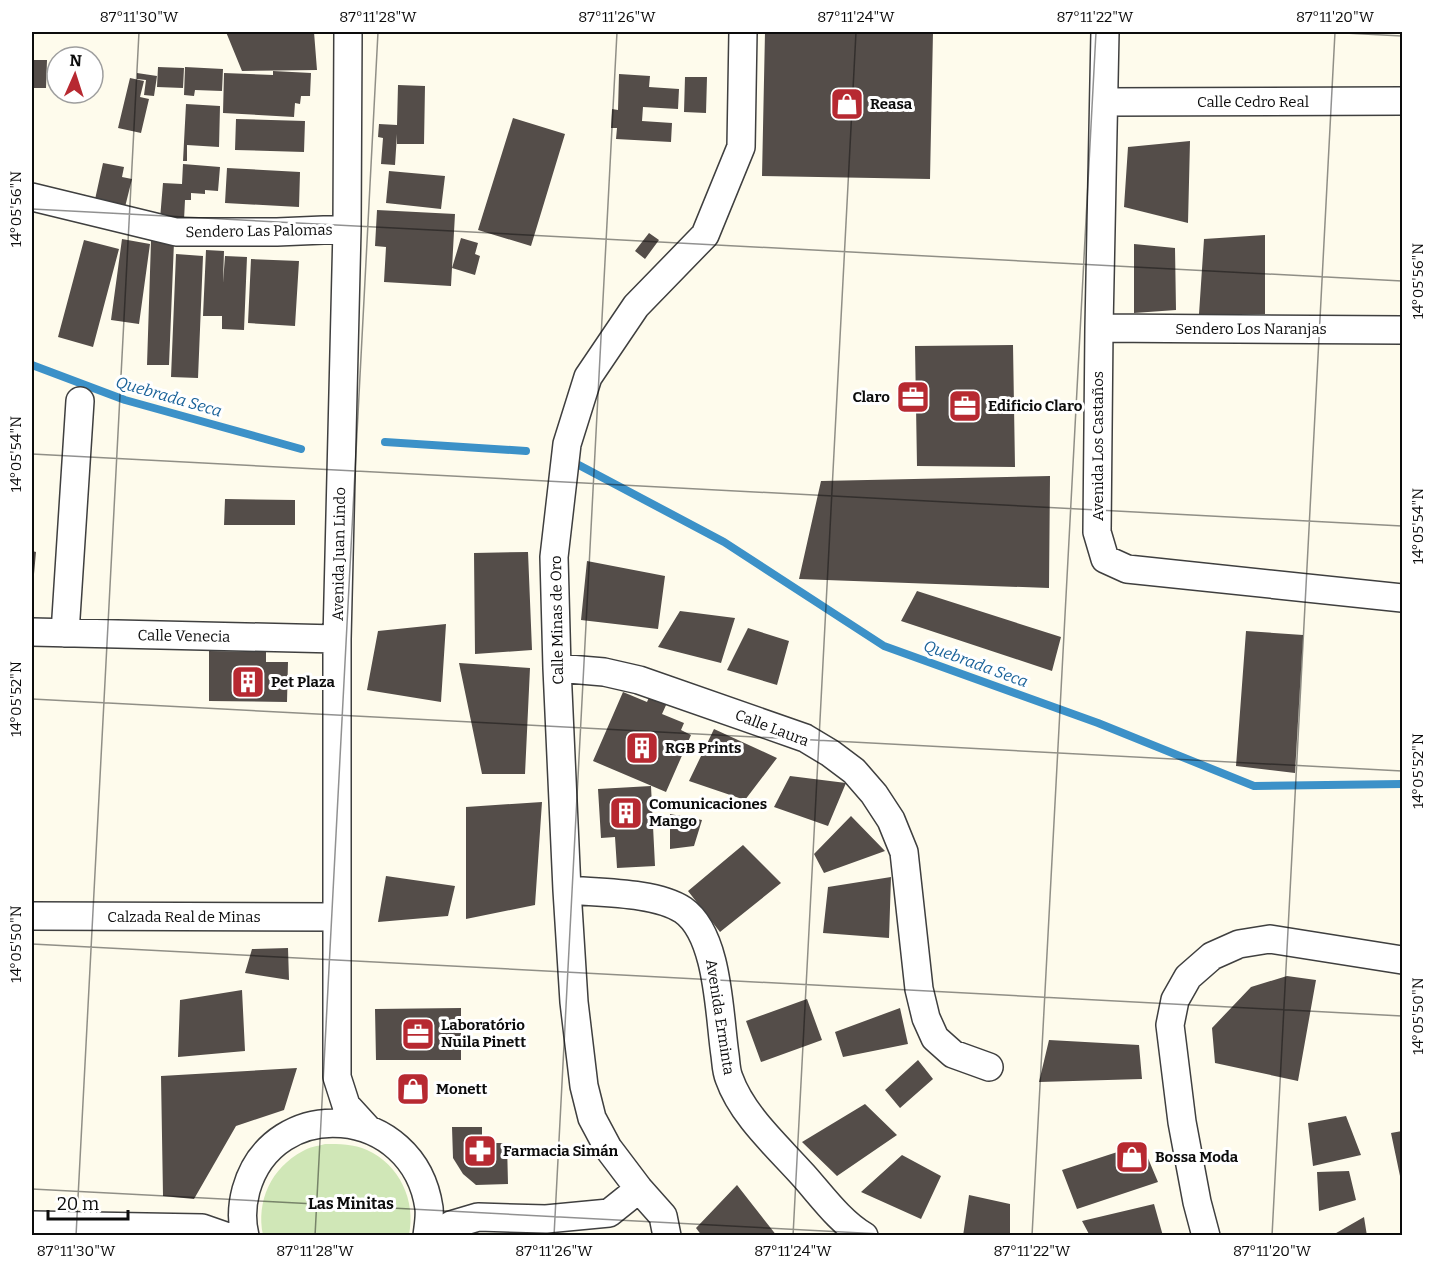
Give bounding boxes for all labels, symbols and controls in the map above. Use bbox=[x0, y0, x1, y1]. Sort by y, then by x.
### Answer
text: 87°11'30"W bbox=[100, 8, 179, 26]
text: 87°11'28"W bbox=[339, 8, 417, 26]
text: 87°11'26"W bbox=[578, 8, 656, 26]
text: 87°11'24"W bbox=[817, 8, 895, 26]
text: 87°11'22"W bbox=[1057, 8, 1134, 26]
text: 87°11'20"W bbox=[1296, 8, 1375, 26]
north arrow bbox=[45, 45, 105, 105]
text: N bbox=[69, 51, 82, 70]
shop icon: Reasa bbox=[829, 86, 865, 122]
street label: Calle Cedro Real bbox=[1197, 93, 1309, 111]
place label: Reasa bbox=[870, 95, 913, 113]
text: 14°05'56"N bbox=[7, 171, 25, 247]
street label: Sendero Las Palomas bbox=[185, 221, 333, 241]
text: 14°05'56"N bbox=[1409, 243, 1427, 319]
street label: Sendero Los Naranjas bbox=[1175, 320, 1327, 338]
street label: Avenida Los Castaños bbox=[1089, 371, 1107, 521]
water label: Quebrada Seca bbox=[114, 372, 224, 421]
office icon: Claro bbox=[895, 379, 931, 415]
place label: Claro bbox=[852, 388, 890, 406]
office icon: Edificio Claro bbox=[947, 388, 983, 424]
place label: Edificio Claro bbox=[988, 397, 1083, 415]
text: 14°05'54"N bbox=[7, 416, 25, 492]
street label: Avenida Juan Lindo bbox=[329, 487, 349, 621]
text: 14°05'54"N bbox=[1409, 488, 1427, 564]
street label: Calle Minas de Oro bbox=[547, 555, 567, 685]
street label: Calle Venecia bbox=[138, 626, 230, 646]
water label: Quebrada Seca bbox=[921, 636, 1031, 691]
text: 14°05'52"N bbox=[7, 661, 25, 737]
building icon: Pet Plaza bbox=[230, 664, 266, 700]
place label: Pet Plaza bbox=[271, 673, 335, 691]
street label: Calle Laura bbox=[733, 706, 811, 750]
building icon: RGB Prints bbox=[624, 730, 660, 766]
text: 14°05'52"N bbox=[1409, 733, 1427, 809]
place label: RGB Prints bbox=[665, 739, 742, 757]
building icon: Comunicaciones Mango bbox=[608, 795, 644, 831]
place label: Comunicaciones Mango bbox=[649, 795, 767, 830]
text: 14°05'50"N bbox=[7, 905, 25, 983]
street label: Calzada Real de Minas bbox=[107, 908, 261, 926]
street label: Avenida Erminta bbox=[702, 958, 738, 1076]
text: 14°05'50"N bbox=[1409, 977, 1427, 1055]
office icon: Laboratório Nuila Pinett bbox=[400, 1016, 436, 1052]
place label: Laboratório Nuila Pinett bbox=[441, 1016, 526, 1051]
shop icon: Monett bbox=[395, 1071, 431, 1107]
place label: Monett bbox=[436, 1080, 487, 1098]
pharmacy icon: Farmacia Simán bbox=[462, 1133, 498, 1169]
shop icon: Bossa Moda bbox=[1114, 1139, 1150, 1175]
place label: Farmacia Simán bbox=[503, 1142, 619, 1160]
place label: Bossa Moda bbox=[1155, 1148, 1239, 1166]
scale bar bbox=[48, 1183, 128, 1221]
text: 20 m bbox=[57, 1193, 99, 1215]
district label: Las Minitas bbox=[308, 1194, 394, 1213]
text: 87°11'30"W bbox=[37, 1242, 116, 1260]
text: 87°11'28"W bbox=[276, 1242, 354, 1260]
text: 87°11'26"W bbox=[515, 1242, 593, 1260]
text: 87°11'24"W bbox=[754, 1242, 832, 1260]
text: 87°11'22"W bbox=[994, 1242, 1071, 1260]
text: 87°11'20"W bbox=[1233, 1242, 1312, 1260]

